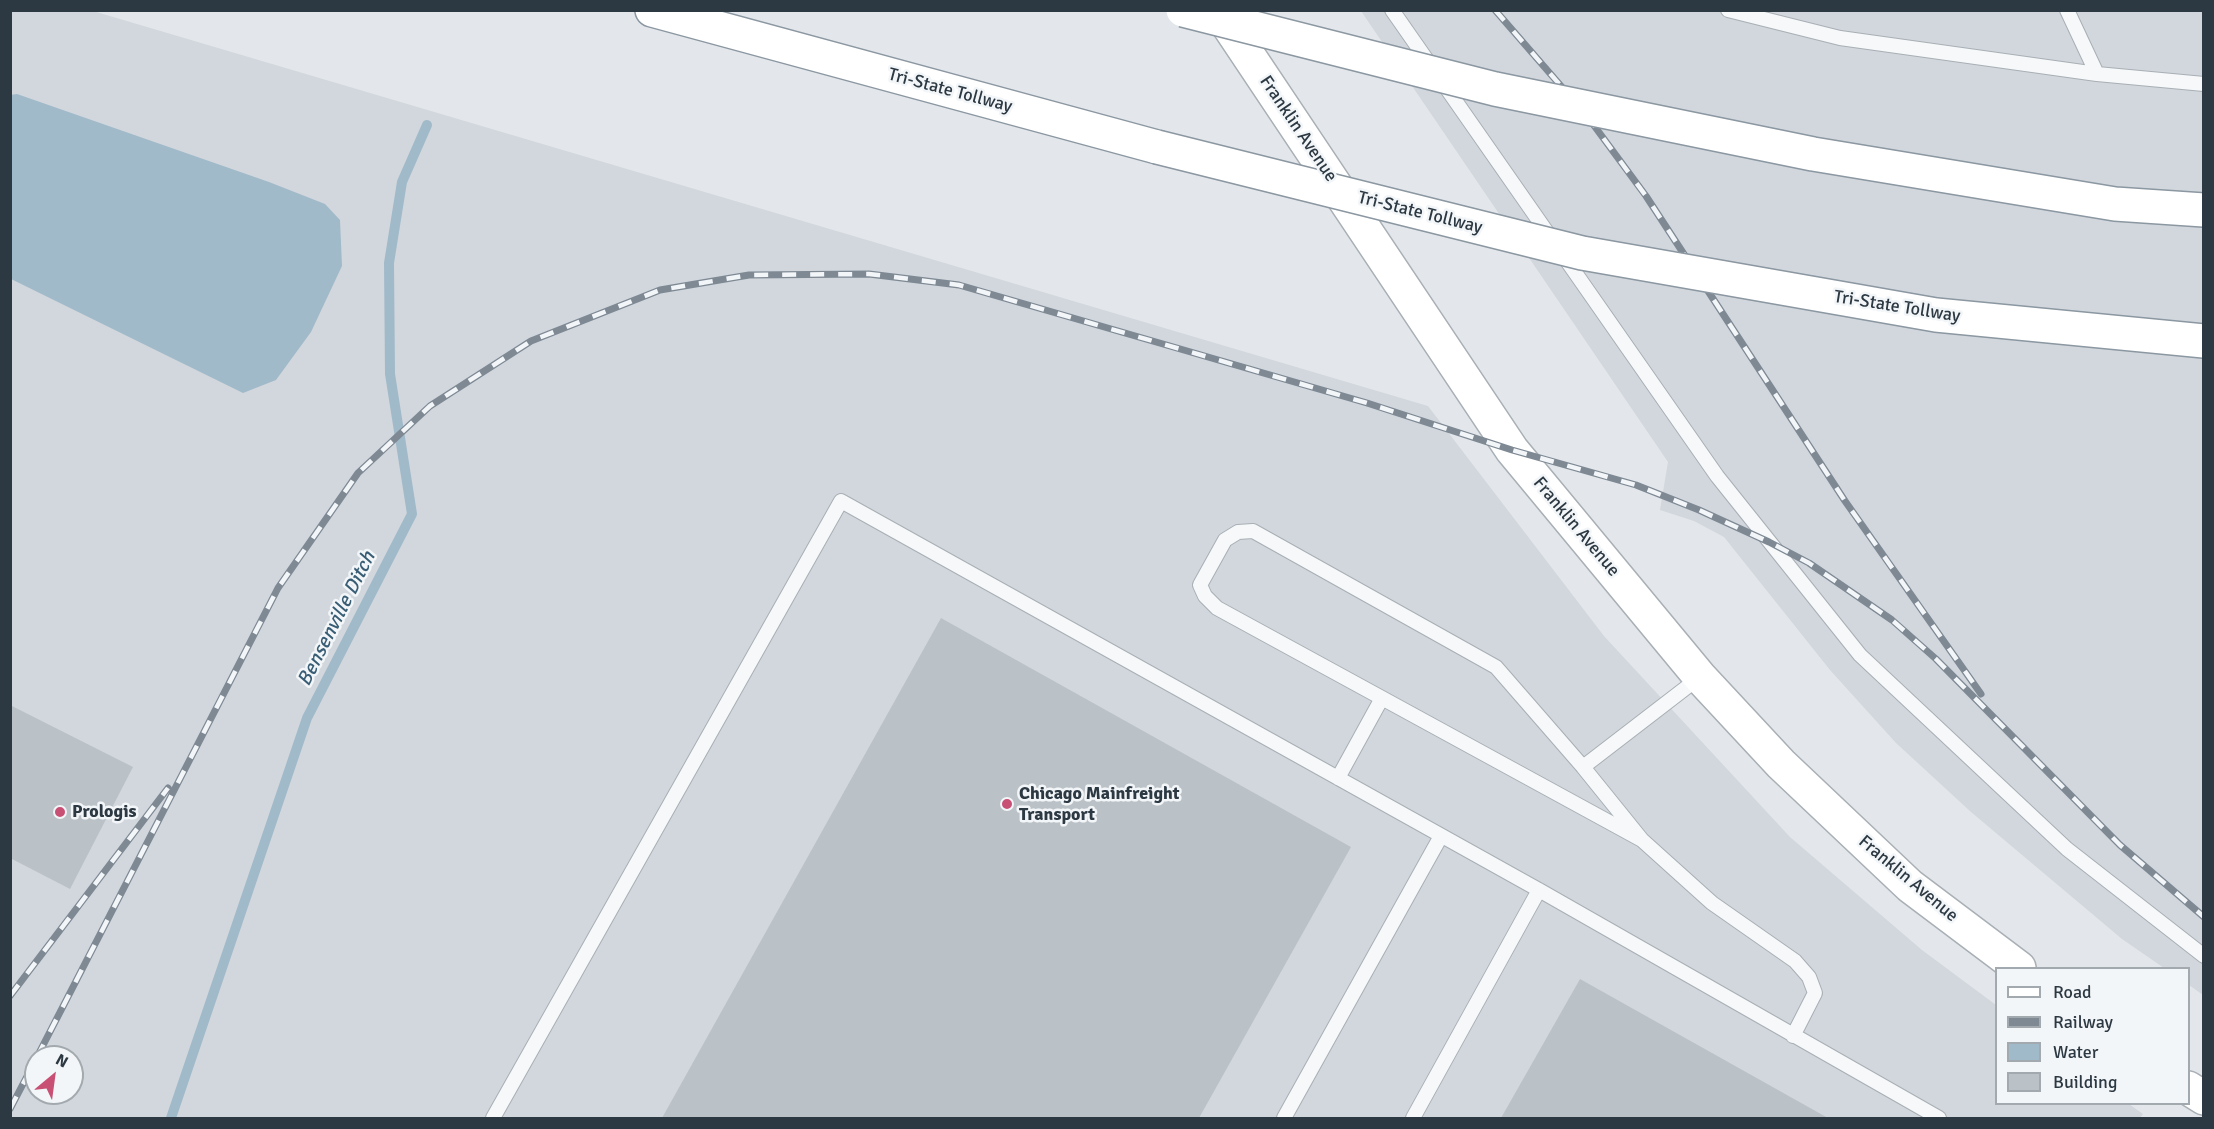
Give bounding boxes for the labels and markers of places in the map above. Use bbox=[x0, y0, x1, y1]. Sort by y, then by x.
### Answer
place label: Chicago Mainfreight Transport bbox=[1019, 783, 1180, 826]
marker: Chicago Mainfreight Transport bbox=[1000, 797, 1014, 811]
place label: Prologis bbox=[72, 801, 136, 823]
marker: Prologis bbox=[53, 805, 67, 819]

